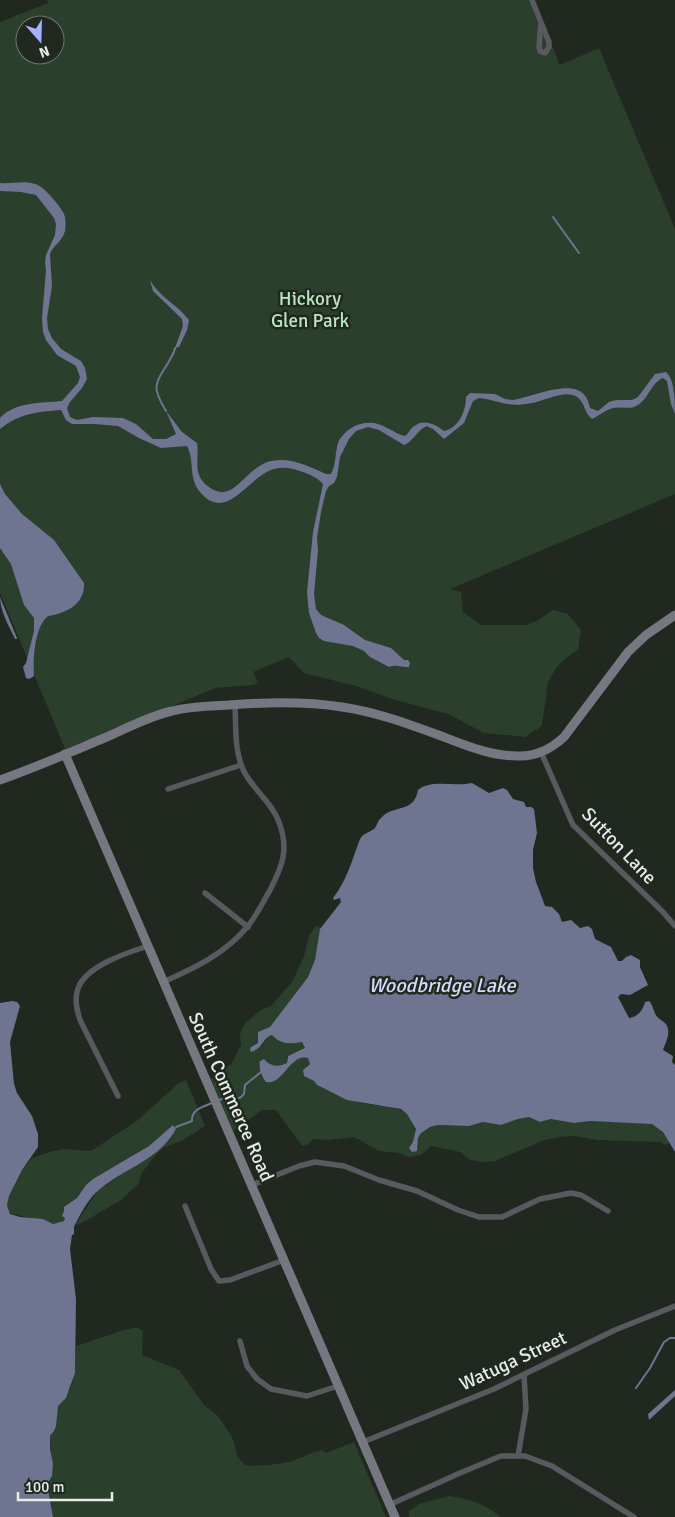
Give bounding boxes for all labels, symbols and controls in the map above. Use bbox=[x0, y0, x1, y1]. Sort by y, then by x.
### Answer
north arrow bbox=[15, 15, 65, 65]
text: N bbox=[37, 42, 52, 61]
park label: Hickory Glen Park bbox=[271, 287, 350, 333]
street label: Sutton Lane bbox=[576, 803, 662, 889]
water label: Woodbridge Lake bbox=[369, 973, 516, 998]
street label: South Commerce Road bbox=[183, 1009, 279, 1185]
street label: Watuga Street bbox=[456, 1326, 571, 1396]
scale bar bbox=[18, 1470, 111, 1502]
text: 100 m bbox=[25, 1478, 65, 1496]

